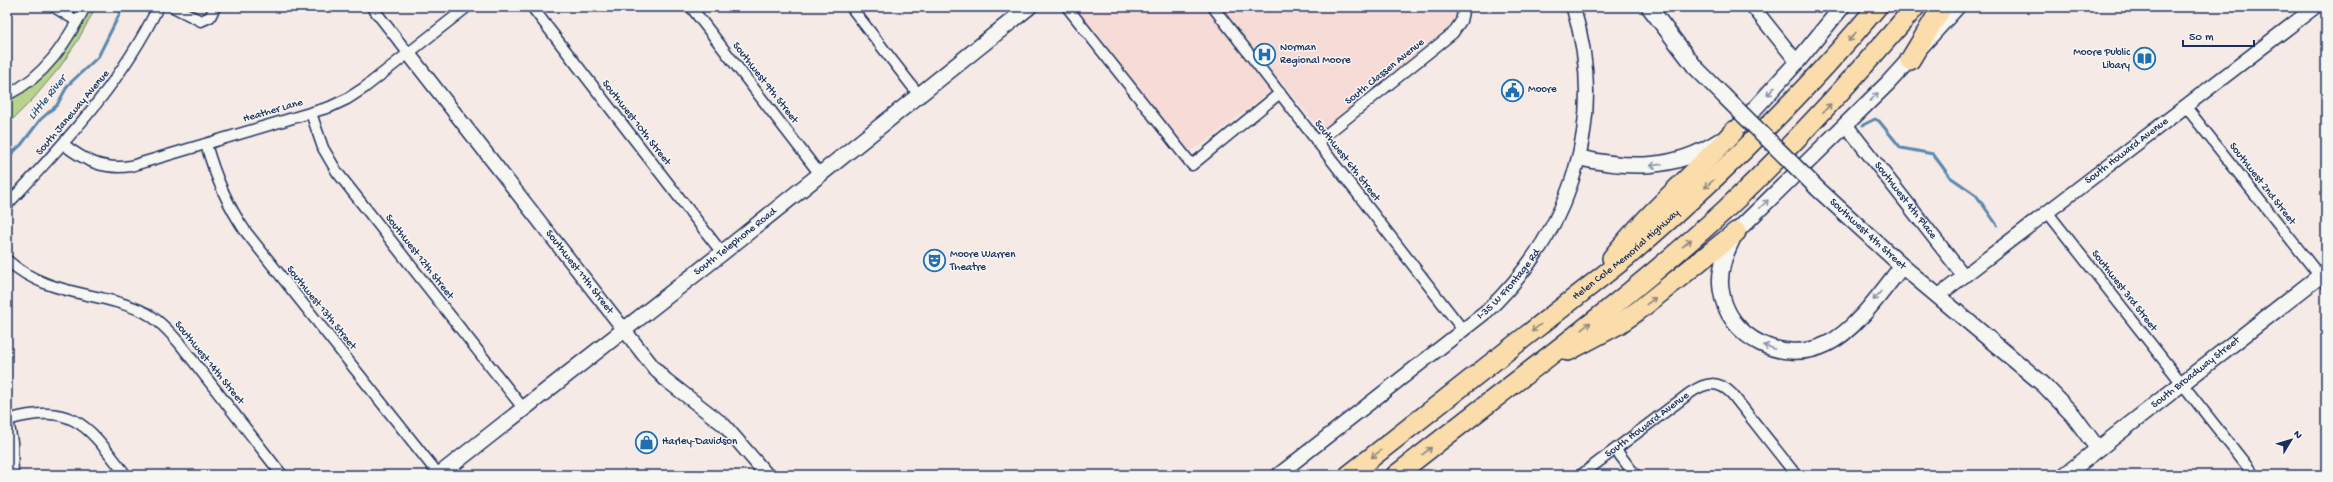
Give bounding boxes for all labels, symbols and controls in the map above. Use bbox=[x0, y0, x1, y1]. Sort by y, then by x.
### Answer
scale bar bbox=[2183, 22, 2254, 48]
one-way arrow bbox=[1848, 31, 1857, 41]
text: 50 m bbox=[2189, 31, 2214, 45]
street label: South Classen Avenue bbox=[1343, 36, 1427, 108]
street label: Southwest 9th Street bbox=[730, 40, 801, 127]
hospital icon: Norman Regional Moore bbox=[1251, 41, 1277, 67]
place label: Norman Regional Moore bbox=[1280, 42, 1351, 67]
library icon: Moore Public Libary bbox=[2132, 46, 2158, 72]
place label: Moore Public Libary bbox=[2073, 47, 2131, 72]
street label: South Janeway Avenue bbox=[34, 68, 112, 158]
water label: Little River bbox=[26, 71, 72, 123]
public building icon: Moore bbox=[1499, 77, 1525, 103]
street label: Southwest 10th Street bbox=[599, 78, 674, 169]
place label: Moore bbox=[1528, 84, 1557, 96]
one-way arrow bbox=[1766, 86, 1775, 96]
one-way arrow bbox=[1869, 92, 1878, 102]
street label: Heather Lane bbox=[242, 97, 305, 125]
one-way arrow bbox=[1822, 103, 1832, 113]
street label: South Howard Avenue bbox=[2083, 115, 2171, 187]
street label: Southwest 6th Street bbox=[1312, 118, 1383, 205]
street label: Southwest 2nd Street bbox=[2226, 141, 2299, 229]
street label: Southwest 4th Place bbox=[1871, 160, 1939, 242]
one-way arrow bbox=[1650, 161, 1663, 169]
one-way arrow bbox=[1704, 179, 1714, 188]
street label: Southwest 4th Street bbox=[1827, 196, 1909, 273]
one-way arrow bbox=[1759, 200, 1769, 209]
street label: South Telephone Road bbox=[692, 205, 780, 278]
street label: Helen Cole Memorial Highway bbox=[1570, 207, 1683, 303]
street label: Southwest 12th Street bbox=[382, 212, 457, 303]
street label: Southwest 11th Street bbox=[543, 228, 617, 318]
one-way arrow bbox=[1682, 238, 1692, 248]
street label: I-35 W Frontage Rd bbox=[1475, 246, 1544, 322]
theatre icon: Moore Warren Theatre bbox=[922, 248, 948, 274]
street label: Southwest 3rd Street bbox=[2089, 248, 2160, 335]
place label: Moore Warren Theatre bbox=[949, 249, 1016, 274]
street label: Southwest 13th Street bbox=[284, 264, 359, 353]
one-way arrow bbox=[1873, 291, 1882, 301]
one-way arrow bbox=[1645, 297, 1656, 305]
street label: Southwest 14th Street bbox=[172, 319, 247, 408]
one-way arrow bbox=[1581, 321, 1592, 330]
one-way arrow bbox=[1531, 324, 1542, 332]
street label: South Broadway Street bbox=[2149, 334, 2244, 411]
one-way arrow bbox=[1763, 343, 1775, 351]
street label: South Howard Avenue bbox=[1603, 390, 1692, 460]
north arrow bbox=[2271, 420, 2311, 460]
shop icon: Harley-Davidson bbox=[633, 429, 659, 455]
text: N bbox=[2290, 429, 2304, 442]
place label: Harley-Davidson bbox=[662, 436, 738, 448]
one-way arrow bbox=[1421, 447, 1432, 455]
one-way arrow bbox=[1371, 449, 1382, 458]

